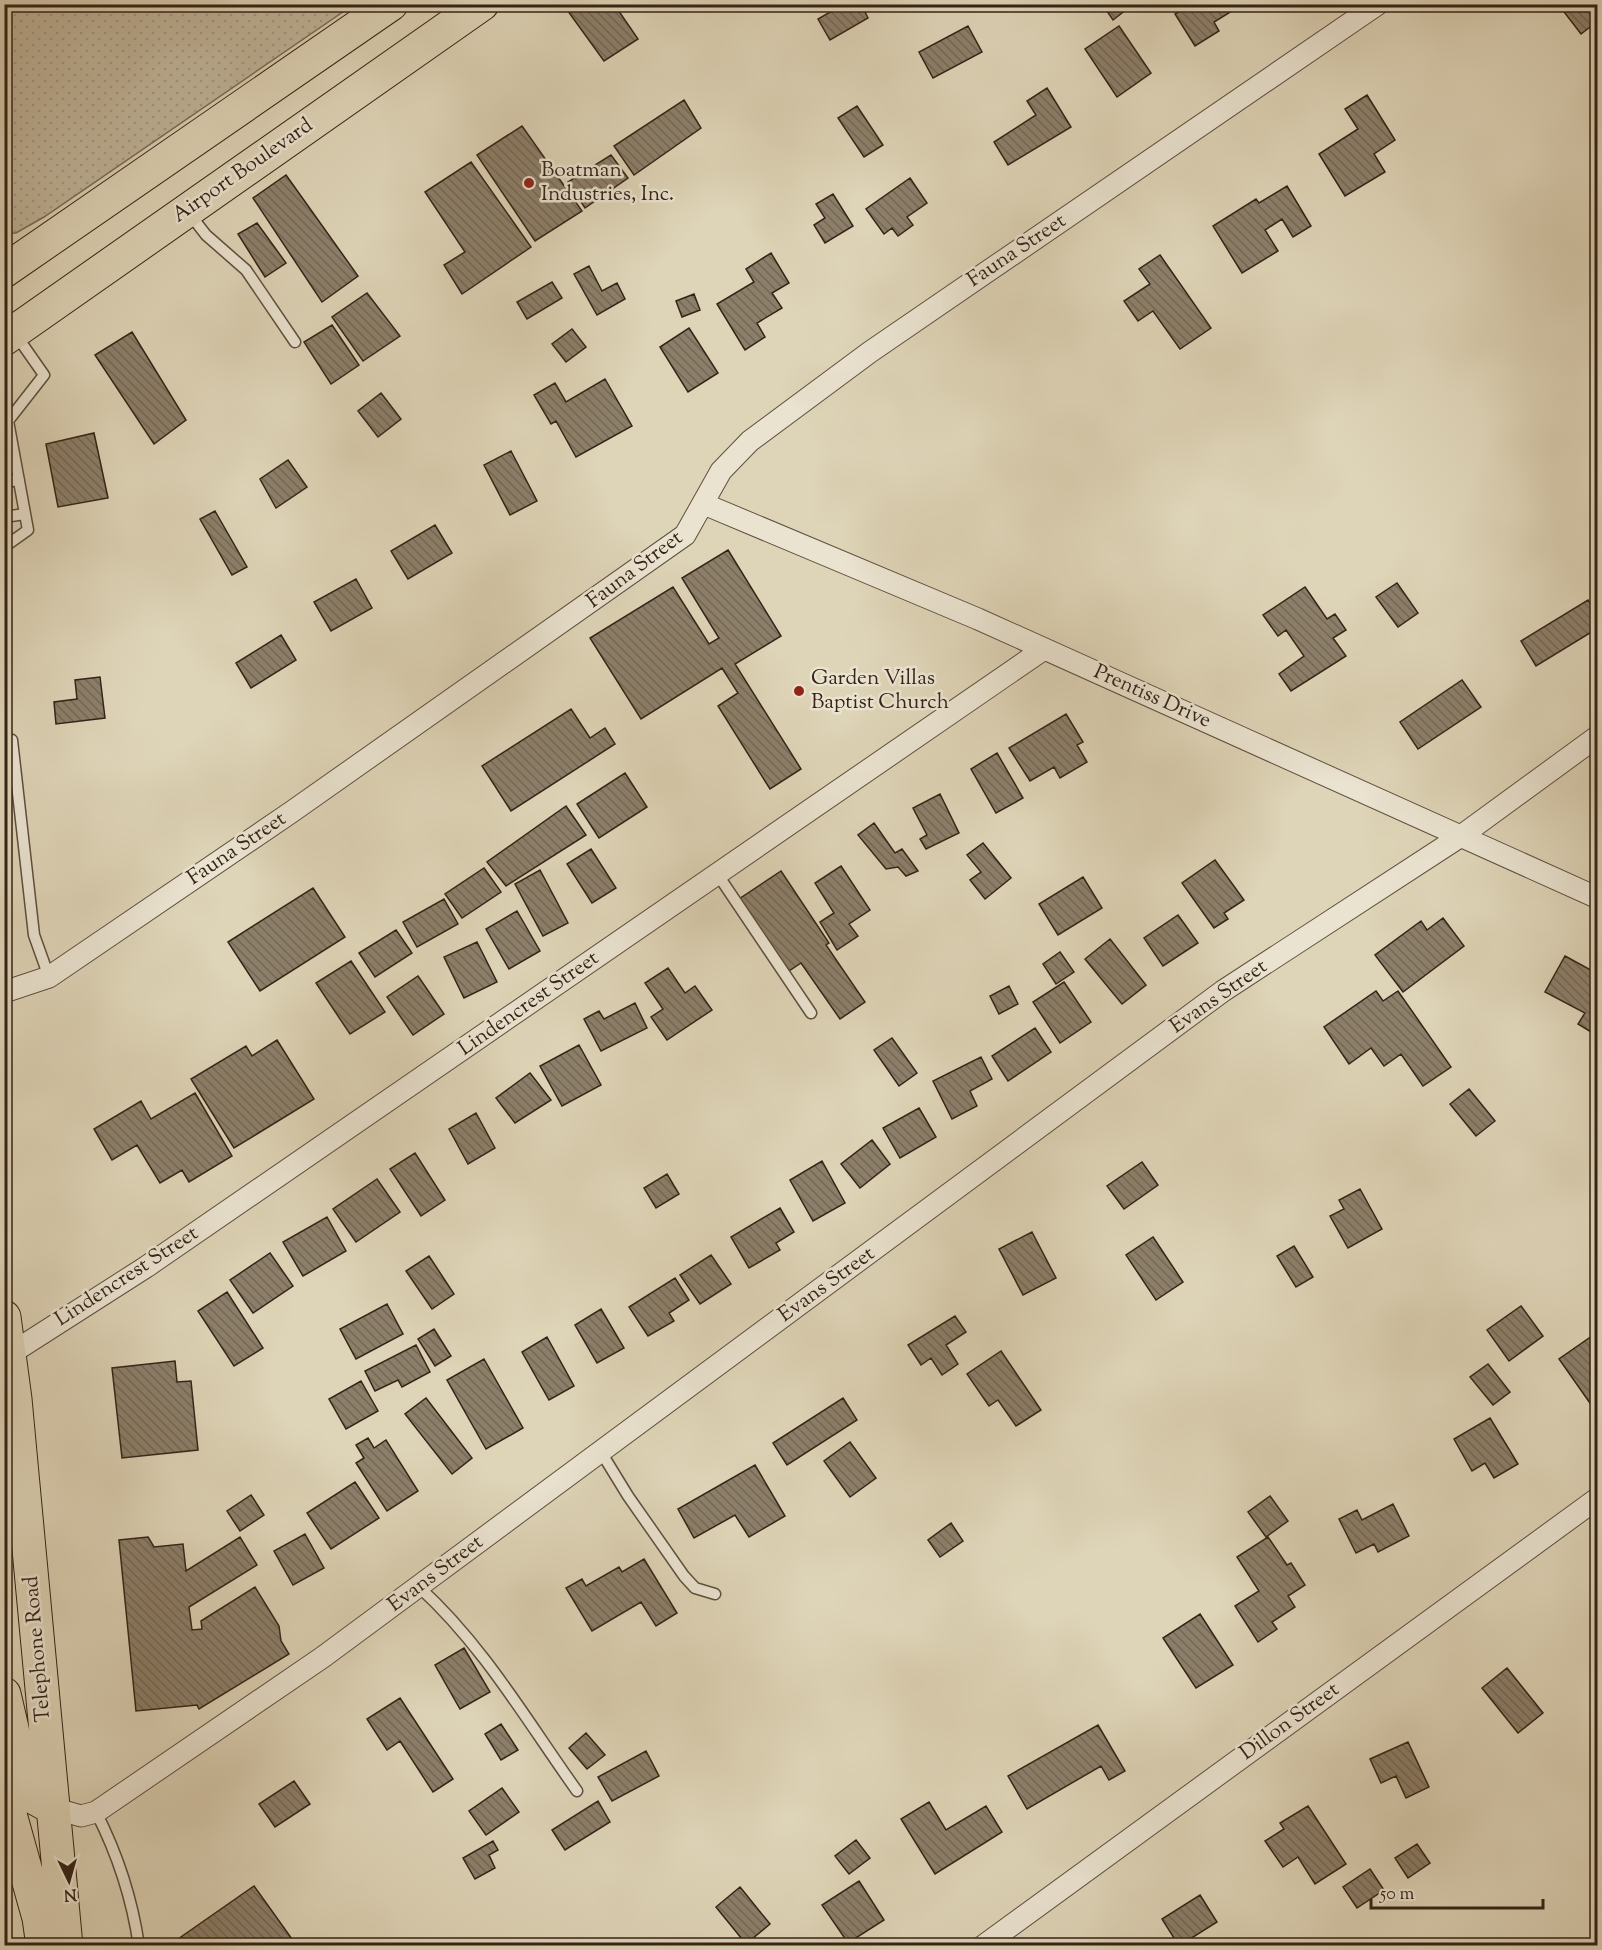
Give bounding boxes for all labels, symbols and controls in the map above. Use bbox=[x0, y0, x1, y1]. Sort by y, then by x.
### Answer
street label: Airport Boulevard bbox=[167, 111, 319, 231]
place label: Boatman Industries, Inc. bbox=[541, 156, 674, 210]
marker: Boatman Industries, Inc. bbox=[522, 176, 536, 190]
street label: Fauna Street bbox=[962, 207, 1072, 295]
street label: Fauna Street bbox=[581, 524, 689, 616]
street label: Prentiss Drive bbox=[1088, 658, 1216, 736]
place label: Garden Villas Baptist Church bbox=[811, 664, 949, 718]
marker: Garden Villas Baptist Church bbox=[792, 684, 806, 698]
street label: Fauna Street bbox=[182, 805, 292, 893]
street label: Lindencrest Street bbox=[453, 944, 605, 1064]
street label: Evans Street bbox=[1164, 952, 1274, 1042]
street label: Lindencrest Street bbox=[49, 1219, 205, 1335]
street label: Evans Street bbox=[773, 1240, 881, 1330]
street label: Evans Street bbox=[382, 1528, 490, 1620]
street label: Telephone Road bbox=[17, 1575, 59, 1723]
street label: Dillon Street bbox=[1234, 1676, 1346, 1768]
north arrow bbox=[39, 1851, 99, 1911]
scale bar bbox=[1371, 1872, 1544, 1910]
text: N bbox=[63, 1881, 77, 1905]
text: 50 m bbox=[1379, 1882, 1415, 1908]

